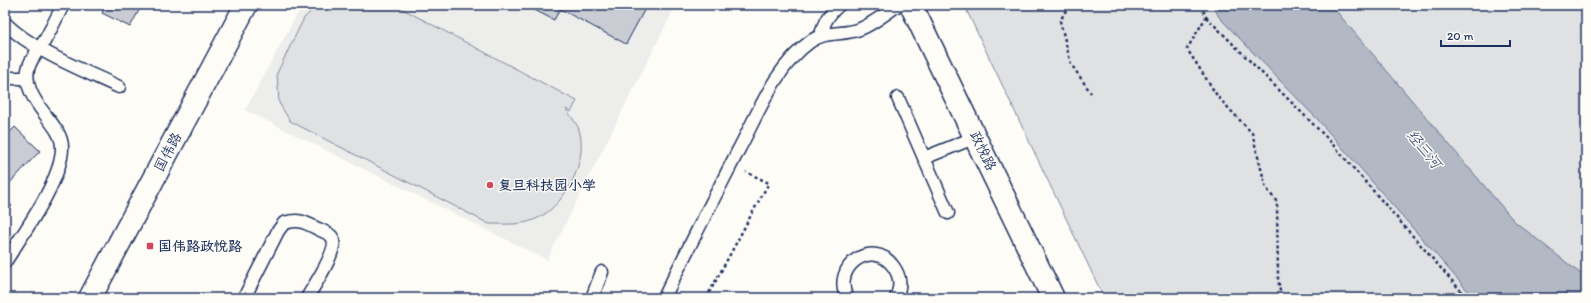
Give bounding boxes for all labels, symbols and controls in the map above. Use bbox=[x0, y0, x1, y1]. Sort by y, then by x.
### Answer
scale bar bbox=[1441, 22, 1510, 48]
text: 20 m bbox=[1447, 29, 1474, 43]
water label: 经三河 bbox=[1403, 126, 1447, 174]
street label: 政悦路 bbox=[966, 128, 1000, 174]
street label: 国伟路 bbox=[151, 129, 185, 175]
place label: 复旦科技园小学 bbox=[498, 177, 596, 194]
marker: 复旦科技园小学 bbox=[485, 180, 495, 190]
place label: 国伟路政悦路 bbox=[158, 238, 242, 255]
marker: 国伟路政悦路 bbox=[145, 241, 155, 251]

